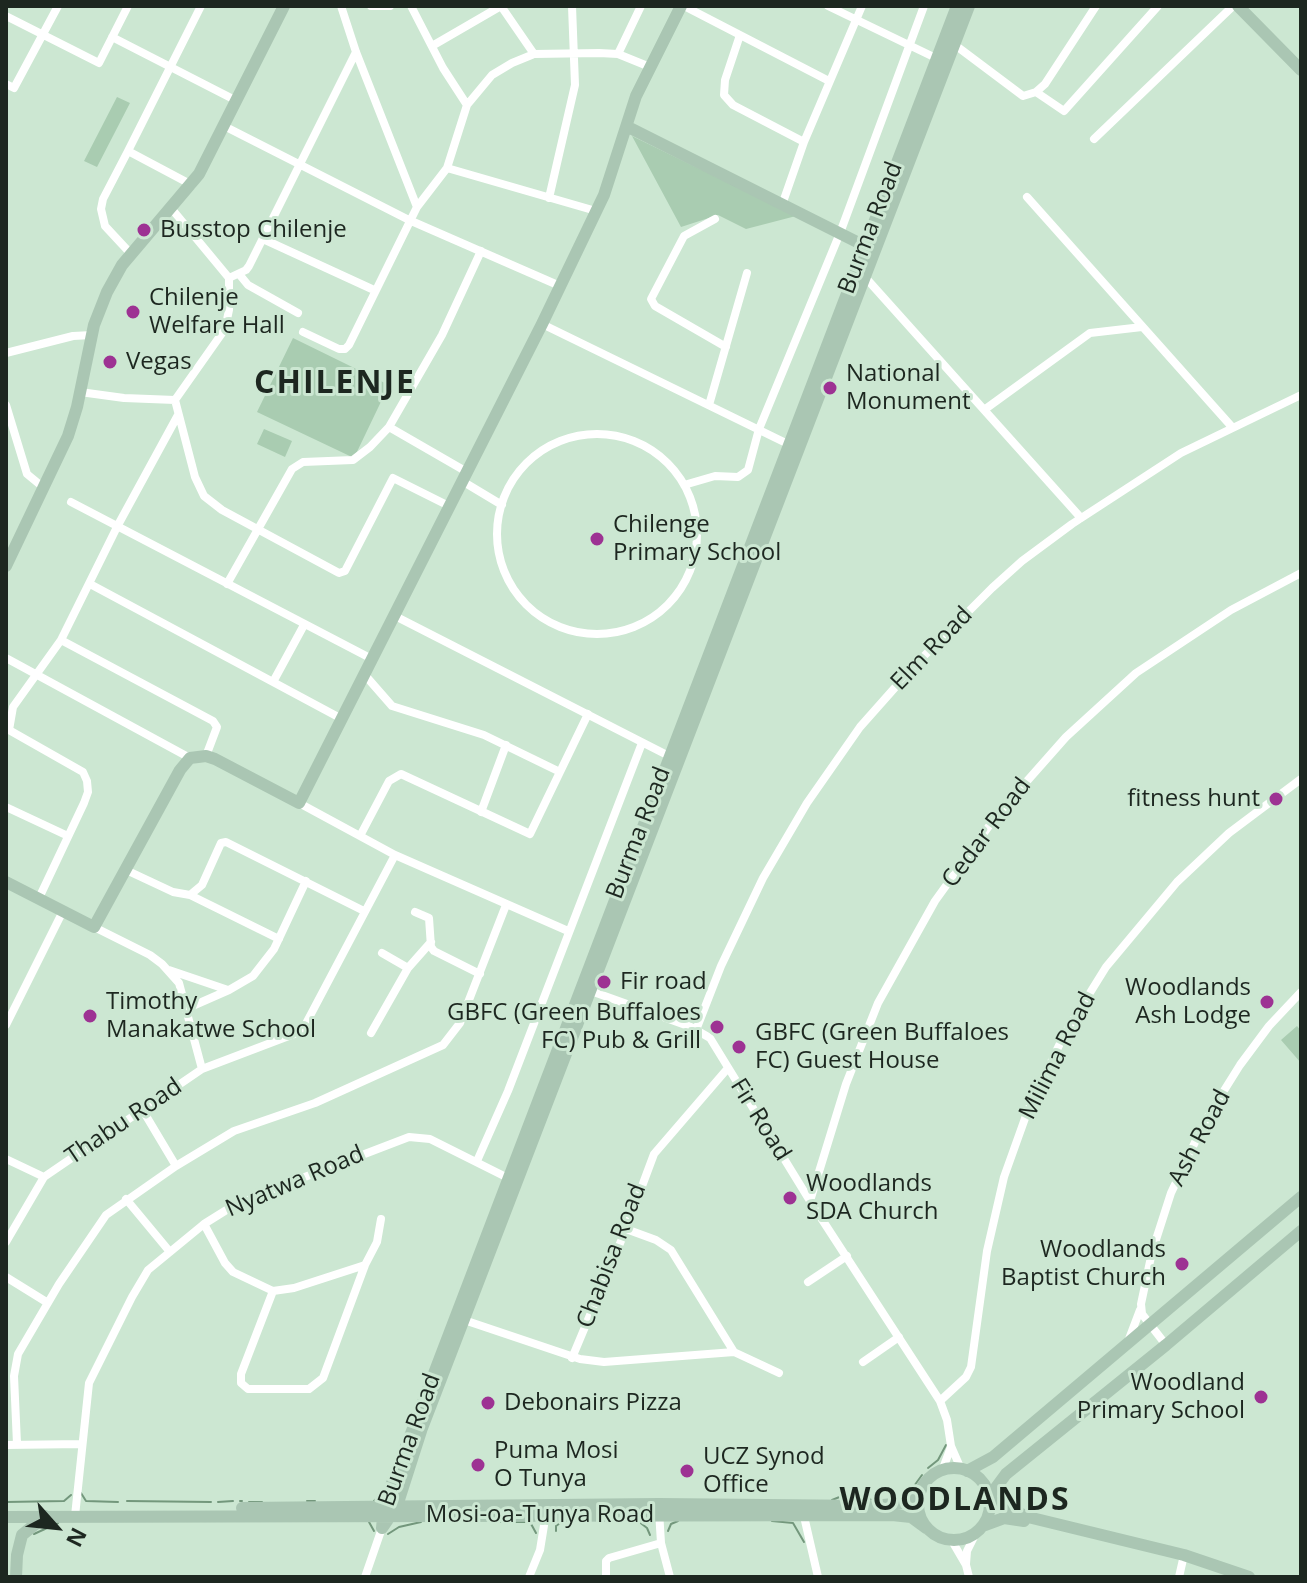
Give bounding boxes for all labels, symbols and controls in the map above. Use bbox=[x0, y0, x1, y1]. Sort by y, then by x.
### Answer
street label: Burma Road bbox=[833, 158, 909, 298]
place label: Busstop Chilenje bbox=[160, 216, 347, 244]
marker: Busstop Chilenje bbox=[135, 221, 153, 239]
place label: Chilenje Welfare Hall bbox=[149, 284, 285, 340]
marker: Chilenje Welfare Hall bbox=[124, 303, 142, 321]
place label: Vegas bbox=[126, 348, 192, 376]
marker: Vegas bbox=[101, 353, 119, 371]
place label: National Monument bbox=[846, 360, 970, 416]
district label: CHILENJE bbox=[254, 365, 416, 403]
marker: National Monument bbox=[821, 379, 839, 397]
place label: Chilenge Primary School bbox=[613, 511, 781, 567]
marker: Chilenge Primary School bbox=[588, 530, 606, 548]
street label: Elm Road bbox=[885, 601, 979, 697]
street label: Burma Road bbox=[601, 763, 677, 903]
street label: Cedar Road bbox=[936, 772, 1038, 894]
place label: fitness hunt bbox=[1127, 785, 1260, 813]
marker: fitness hunt bbox=[1267, 790, 1285, 808]
place label: Fir road bbox=[620, 968, 707, 996]
marker: Fir road bbox=[595, 973, 613, 991]
place label: Woodlands Ash Lodge bbox=[1125, 974, 1251, 1030]
place label: Timothy Manakatwe School bbox=[106, 988, 316, 1044]
street label: Milima Road bbox=[1014, 988, 1102, 1124]
marker: Woodlands Ash Lodge bbox=[1258, 993, 1276, 1011]
place label: GBFC (Green Buffaloes FC) Pub & Grill bbox=[447, 999, 701, 1055]
marker: Timothy Manakatwe School bbox=[81, 1007, 99, 1025]
marker: GBFC (Green Buffaloes FC) Pub & Grill bbox=[708, 1018, 726, 1036]
place label: GBFC (Green Buffaloes FC) Guest House bbox=[755, 1019, 1009, 1075]
marker: GBFC (Green Buffaloes FC) Guest House bbox=[730, 1038, 748, 1056]
street label: Thabu Road bbox=[60, 1073, 188, 1171]
street label: Fir Road bbox=[723, 1073, 797, 1167]
street label: Ash Road bbox=[1163, 1085, 1237, 1191]
street label: Nyatwa Road bbox=[222, 1140, 368, 1224]
place label: Woodlands SDA Church bbox=[806, 1170, 939, 1226]
street label: Chabisa Road bbox=[571, 1180, 653, 1332]
marker: Woodlands SDA Church bbox=[781, 1189, 799, 1207]
place label: Woodlands Baptist Church bbox=[1001, 1236, 1166, 1292]
marker: Woodlands Baptist Church bbox=[1173, 1255, 1191, 1273]
place label: Woodland Primary School bbox=[1077, 1369, 1245, 1425]
street label: Burma Road bbox=[373, 1370, 447, 1510]
marker: Woodland Primary School bbox=[1252, 1388, 1270, 1406]
place label: Debonairs Pizza bbox=[504, 1389, 682, 1417]
marker: Debonairs Pizza bbox=[479, 1394, 497, 1412]
place label: Puma Mosi O Tunya bbox=[494, 1437, 618, 1493]
place label: UCZ Synod Office bbox=[703, 1443, 825, 1499]
marker: Puma Mosi O Tunya bbox=[469, 1456, 487, 1474]
marker: UCZ Synod Office bbox=[678, 1462, 696, 1480]
district label: WOODLANDS bbox=[839, 1482, 1071, 1520]
north arrow bbox=[16, 1487, 96, 1567]
street label: Mosi-oa-Tunya Road bbox=[426, 1501, 654, 1529]
text: N bbox=[60, 1523, 95, 1553]

